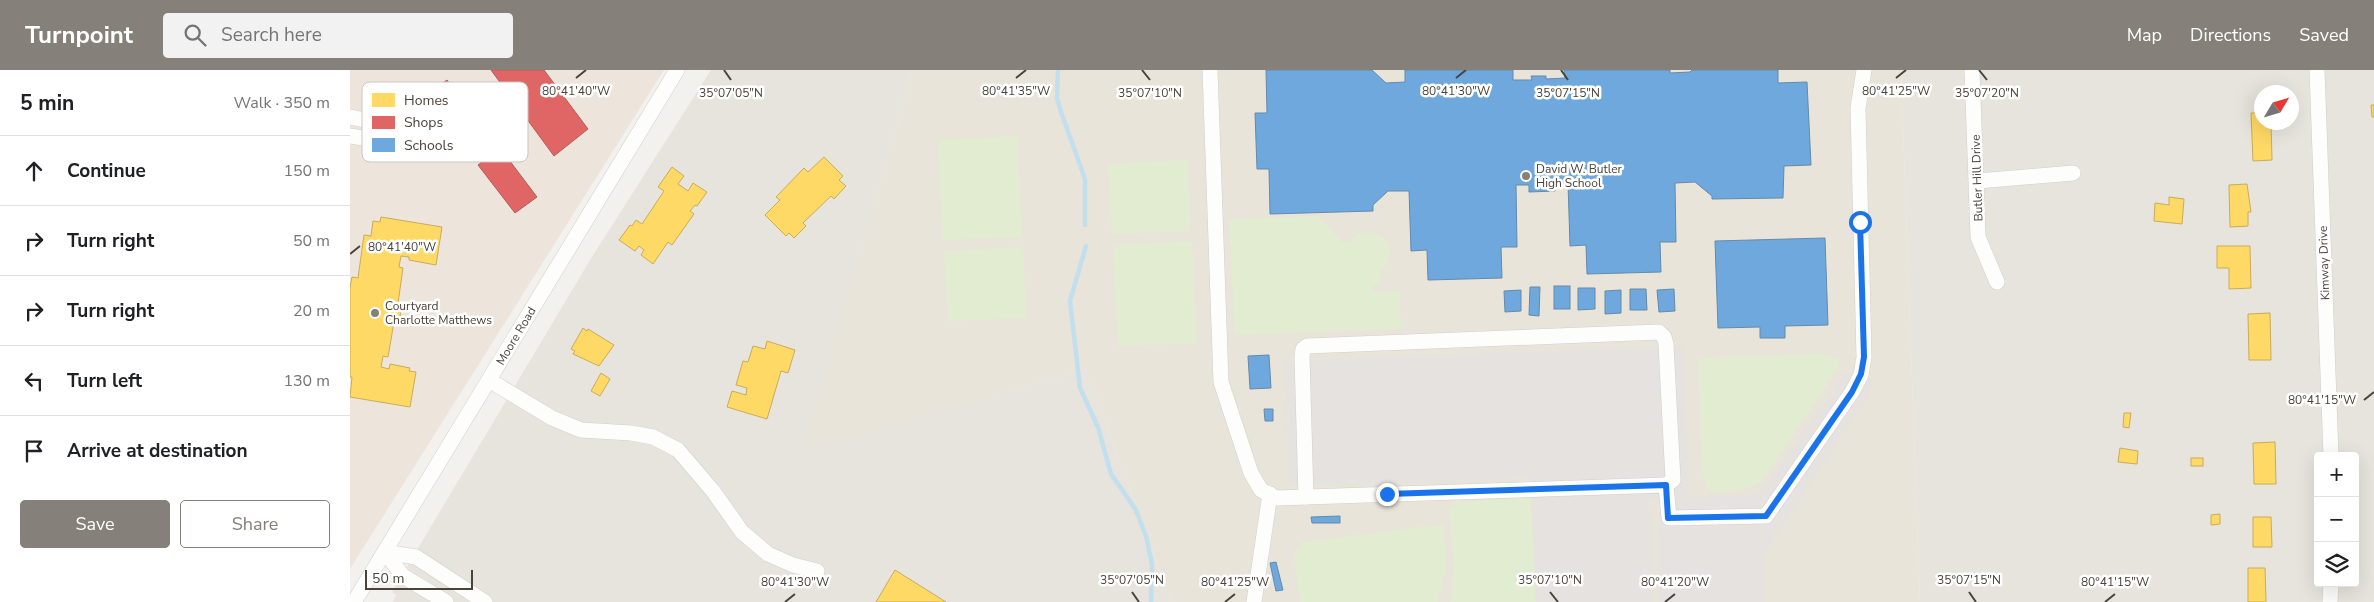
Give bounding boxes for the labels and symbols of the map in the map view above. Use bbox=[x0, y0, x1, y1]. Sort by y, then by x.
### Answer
legend bbox=[362, 82, 528, 162]
text: 80°41'40"W bbox=[542, 83, 610, 99]
text: 80°41'35"W bbox=[982, 83, 1050, 99]
text: 80°41'30"W bbox=[1422, 83, 1490, 99]
text: 80°41'25"W bbox=[1862, 83, 1930, 99]
text: 35°07'05"N bbox=[699, 85, 763, 101]
text: 35°07'10"N bbox=[1118, 85, 1182, 101]
text: 35°07'15"N bbox=[1536, 85, 1600, 101]
text: 35°07'20"N bbox=[1955, 85, 2019, 101]
north arrow bbox=[2254, 85, 2299, 130]
text: Homes bbox=[404, 91, 449, 110]
text: Shops bbox=[404, 113, 444, 132]
street label: Butler Hill Drive bbox=[1967, 134, 1987, 222]
text: Schools bbox=[404, 136, 454, 155]
place label: David W. Butler High School bbox=[1536, 161, 1623, 191]
marker: David W. Butler High School bbox=[1520, 170, 1532, 182]
route start bbox=[1849, 211, 1872, 234]
street label: Kimway Drive bbox=[2315, 226, 2333, 300]
text: 80°41'40"W bbox=[368, 239, 436, 255]
place label: Courtyard Charlotte Matthews bbox=[385, 298, 492, 328]
street label: Moore Road bbox=[492, 304, 540, 368]
marker: Courtyard Charlotte Matthews bbox=[369, 307, 381, 319]
text: 80°41'15"W bbox=[2288, 392, 2356, 408]
route end bbox=[1376, 483, 1399, 506]
scale bar bbox=[365, 567, 472, 590]
text: 35°07'05"N bbox=[1100, 572, 1164, 588]
text: 35°07'10"N bbox=[1518, 572, 1582, 588]
text: 35°07'15"N bbox=[1937, 572, 2001, 588]
text: 80°41'30"W bbox=[761, 574, 829, 590]
text: 80°41'25"W bbox=[1201, 574, 1269, 590]
text: 80°41'20"W bbox=[1641, 574, 1709, 590]
text: 80°41'15"W bbox=[2081, 574, 2149, 590]

